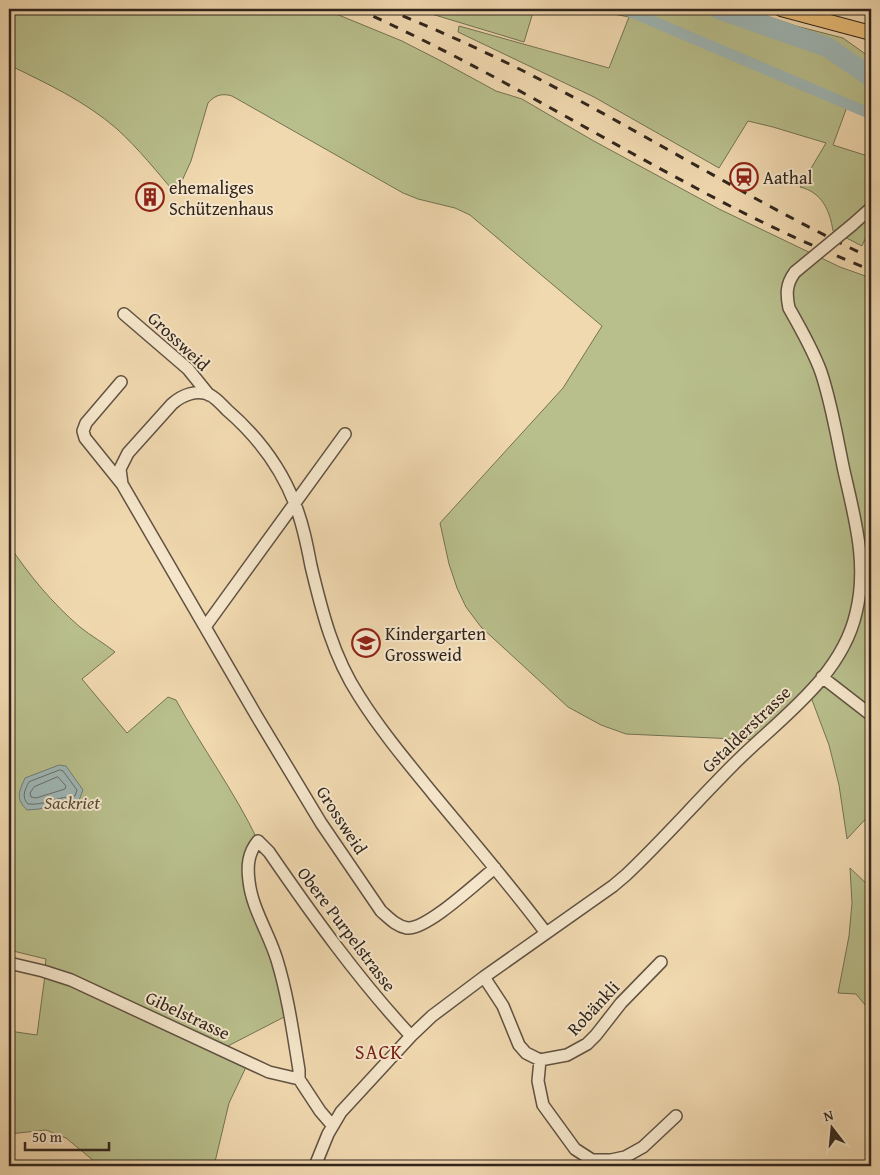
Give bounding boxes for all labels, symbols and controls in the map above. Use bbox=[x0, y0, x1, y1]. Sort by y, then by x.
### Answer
station icon: Aathal bbox=[729, 162, 759, 192]
place label: Aathal bbox=[763, 164, 812, 191]
place label: ehemaliges Schützenhaus bbox=[169, 174, 274, 222]
building icon: ehemaliges Schützenhaus bbox=[135, 182, 165, 212]
street label: Grossweid bbox=[142, 305, 217, 377]
place label: Kindergarten Grossweid bbox=[385, 620, 486, 668]
school or university icon: Kindergarten Grossweid bbox=[351, 628, 381, 658]
street label: Gstalderstrasse bbox=[695, 679, 797, 779]
street label: Grossweid bbox=[310, 780, 374, 860]
park label: Sackriet bbox=[44, 789, 100, 816]
street label: Obere Purpelstrasse bbox=[291, 861, 403, 997]
street label: Robänkli bbox=[560, 974, 626, 1042]
street label: Gibelstrasse bbox=[141, 984, 235, 1046]
district label: SACK bbox=[355, 1037, 403, 1066]
north arrow bbox=[808, 1102, 858, 1152]
text: N bbox=[821, 1104, 836, 1126]
scale bar bbox=[25, 1120, 109, 1152]
text: 50 m bbox=[32, 1126, 63, 1147]

